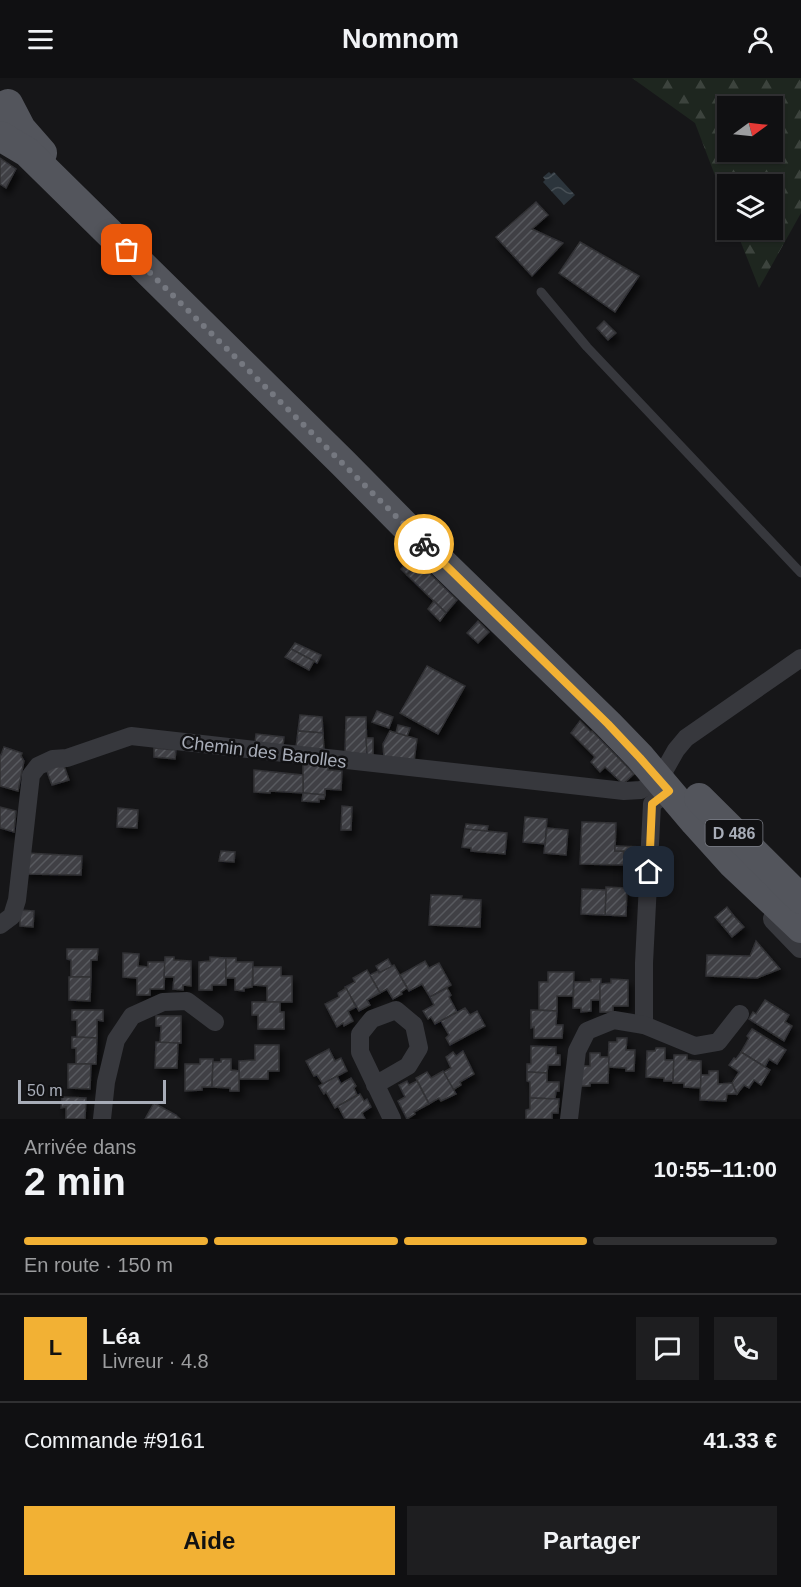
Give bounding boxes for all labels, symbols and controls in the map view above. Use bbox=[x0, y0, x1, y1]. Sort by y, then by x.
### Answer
icon: menu bbox=[24, 23, 57, 56]
icon: person bbox=[744, 23, 777, 56]
text: Nomnom bbox=[342, 24, 459, 54]
north arrow bbox=[717, 96, 783, 162]
map controls bbox=[717, 96, 783, 240]
button: layers bbox=[717, 174, 783, 240]
pin bbox=[101, 224, 152, 275]
icon: bag bbox=[110, 233, 143, 266]
courier bbox=[394, 514, 454, 574]
icon: bike bbox=[408, 528, 441, 561]
street label: Chemin des Barolles bbox=[180, 732, 348, 772]
road number: D 486 bbox=[706, 820, 762, 846]
pin bbox=[623, 846, 674, 897]
icon: home bbox=[632, 855, 665, 888]
scale bar bbox=[18, 1077, 166, 1104]
text: 50 m bbox=[27, 1082, 63, 1099]
text: Arrivée dans bbox=[24, 1136, 136, 1158]
text: 10:55–11:00 bbox=[653, 1157, 777, 1182]
text: 2 min bbox=[24, 1160, 126, 1203]
text: En route · 150 m bbox=[24, 1254, 173, 1276]
button: chat bbox=[636, 1317, 699, 1380]
button: phone bbox=[714, 1317, 777, 1380]
text: Léa bbox=[102, 1324, 140, 1349]
text: L bbox=[49, 1335, 62, 1360]
text: Livreur · 4.8 bbox=[102, 1350, 209, 1372]
text: Commande #9161 bbox=[24, 1428, 205, 1453]
text: 41.33 € bbox=[704, 1428, 777, 1453]
button: Aide bbox=[24, 1506, 395, 1575]
button: Partager bbox=[407, 1506, 777, 1575]

